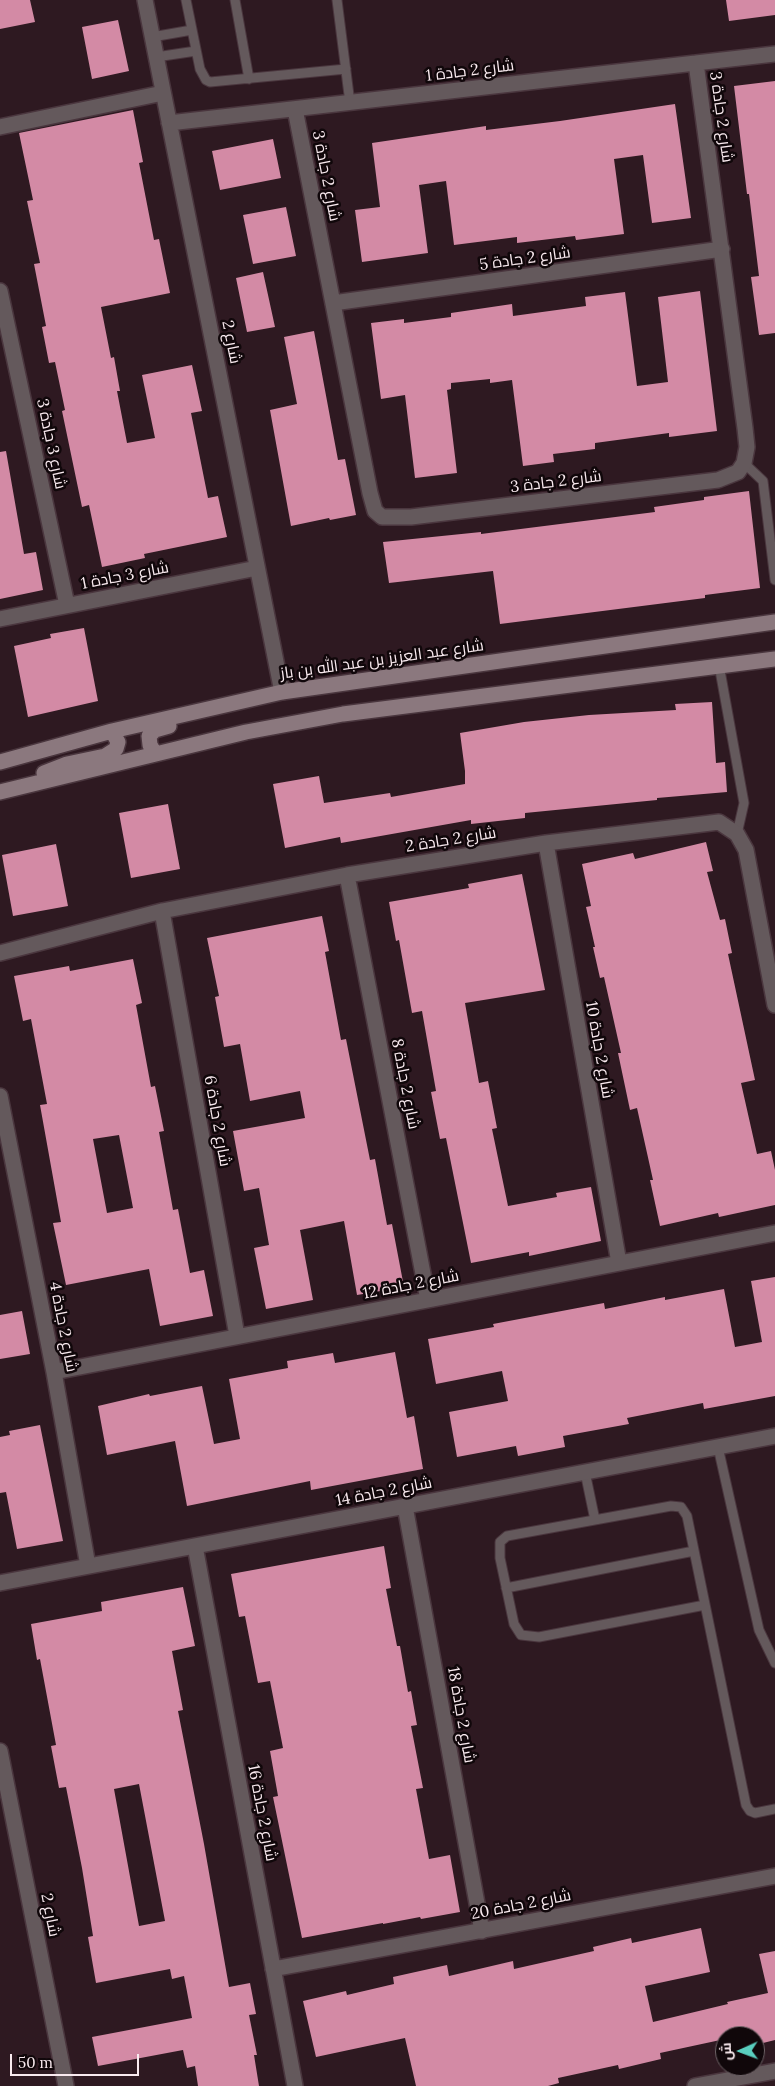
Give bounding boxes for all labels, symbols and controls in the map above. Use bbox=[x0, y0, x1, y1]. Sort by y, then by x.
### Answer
street label: شارع 2 جادة 1 bbox=[425, 56, 515, 86]
street label: شارع 2 جادة 3 bbox=[705, 70, 737, 164]
street label: شارع 2 جادة 3 bbox=[308, 129, 344, 223]
street label: شارع 2 جادة 5 bbox=[478, 243, 572, 275]
street label: شارع 2 bbox=[217, 319, 245, 365]
street label: شارع 3 جادة 3 bbox=[32, 397, 70, 491]
street label: شارع 2 جادة 3 bbox=[509, 467, 603, 497]
street label: شارع 3 جادة 1 bbox=[79, 558, 171, 594]
street label: شارع عبد العزيز بن عبد الله بن باز bbox=[279, 636, 485, 684]
street label: شارع 2 جادة 2 bbox=[404, 823, 498, 857]
street label: شارع 2 جادة 10 bbox=[581, 1000, 617, 1100]
street label: شارع 2 جادة 8 bbox=[387, 1037, 423, 1131]
street label: شارع 2 جادة 6 bbox=[200, 1074, 234, 1168]
street label: شارع 2 جادة 12 bbox=[361, 1266, 461, 1304]
street label: شارع 2 جادة 4 bbox=[45, 1280, 81, 1374]
street label: شارع 2 جادة 14 bbox=[334, 1473, 434, 1511]
street label: شارع 2 جادة 18 bbox=[443, 1665, 479, 1765]
street label: شارع 2 جادة 16 bbox=[243, 1763, 281, 1863]
street label: شارع 2 جادة 20 bbox=[469, 1886, 573, 1924]
street label: شارع 2 bbox=[36, 1892, 64, 1938]
north arrow bbox=[715, 2026, 765, 2076]
text: ش bbox=[717, 2042, 735, 2061]
scale bar bbox=[12, 2044, 141, 2076]
text: 50 m bbox=[18, 2053, 53, 2072]

